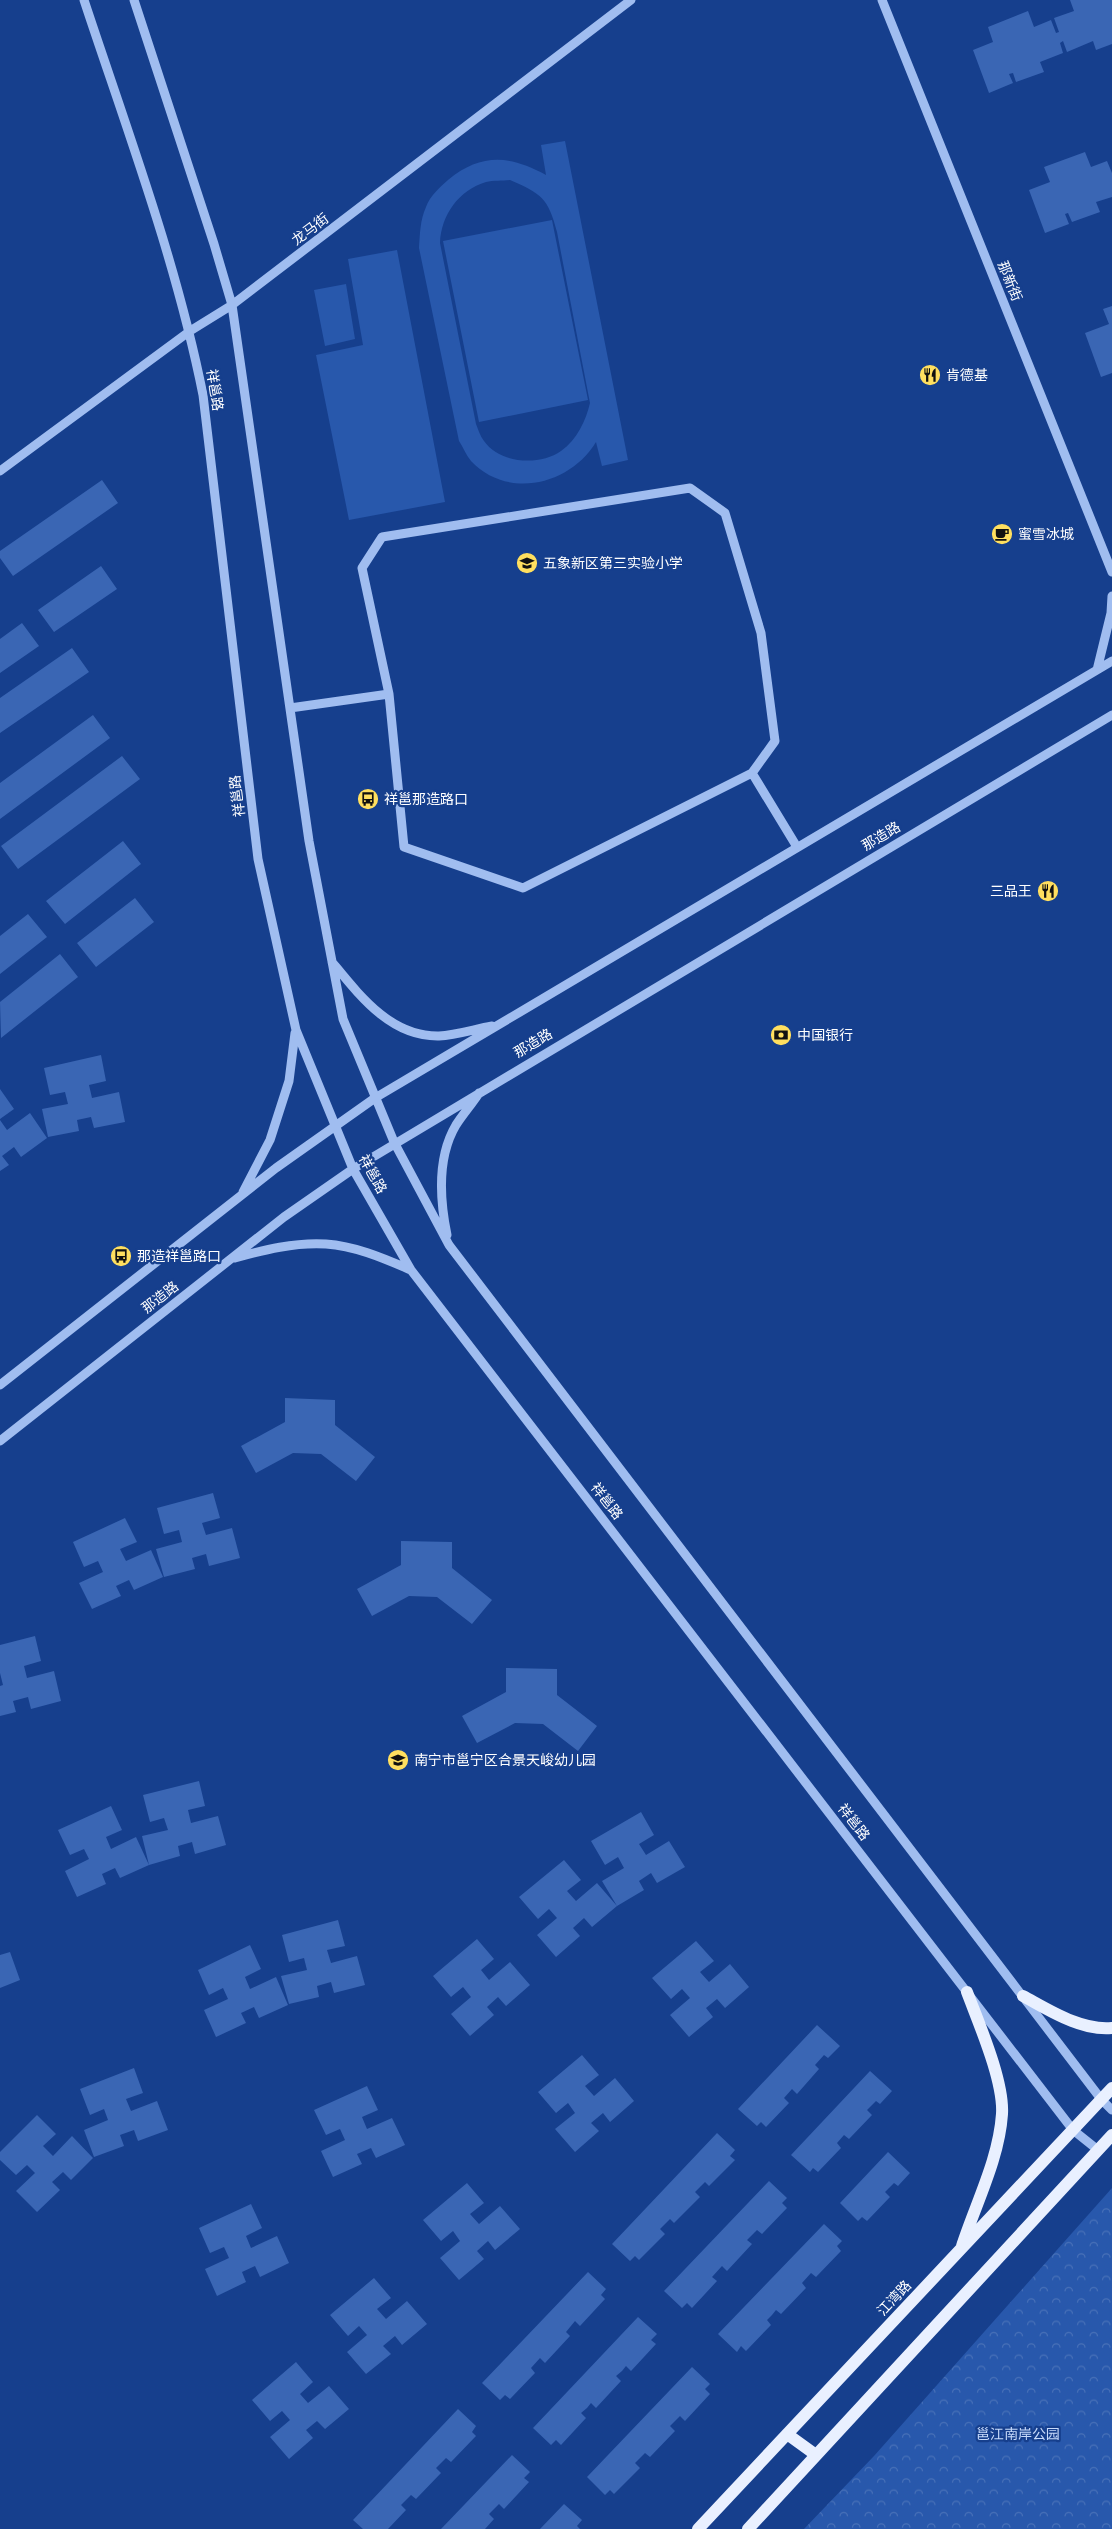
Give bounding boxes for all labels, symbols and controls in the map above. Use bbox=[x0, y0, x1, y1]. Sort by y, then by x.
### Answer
street label: 龙马街 bbox=[288, 209, 332, 249]
street label: 那新街 bbox=[994, 258, 1026, 304]
restaurant icon: 肯德基 bbox=[918, 363, 942, 387]
place label: 肯德基 bbox=[946, 366, 988, 384]
street label: 祥邕路 bbox=[203, 368, 227, 412]
cafe icon: 蜜雪冰城 bbox=[990, 522, 1014, 546]
place label: 蜜雪冰城 bbox=[1018, 525, 1074, 543]
school or university icon: 五象新区第三实验小学 bbox=[515, 551, 539, 575]
place label: 五象新区第三实验小学 bbox=[543, 554, 683, 572]
street label: 祥邕路 bbox=[226, 774, 248, 818]
bus stop icon: 祥邕那造路口 bbox=[356, 787, 380, 811]
place label: 祥邕那造路口 bbox=[384, 790, 468, 808]
street label: 那造路 bbox=[858, 817, 904, 855]
restaurant icon: 三品王 bbox=[1036, 879, 1060, 903]
place label: 三品王 bbox=[990, 882, 1032, 900]
bank icon: 中国银行 bbox=[769, 1023, 793, 1047]
street label: 那造路 bbox=[510, 1024, 556, 1062]
place label: 中国银行 bbox=[797, 1026, 853, 1044]
street label: 祥邕路 bbox=[355, 1151, 391, 1197]
bus stop icon: 那造祥邕路口 bbox=[109, 1244, 133, 1268]
place label: 那造祥邕路口 bbox=[137, 1247, 221, 1265]
street label: 那造路 bbox=[138, 1277, 182, 1317]
street label: 祥邕路 bbox=[587, 1479, 627, 1523]
school or university icon: 南宁市邕宁区合景天峻幼儿园 bbox=[386, 1748, 410, 1772]
place label: 南宁市邕宁区合景天峻幼儿园 bbox=[414, 1751, 596, 1769]
street label: 祥邕路 bbox=[834, 1800, 874, 1844]
street label: 江湾路 bbox=[873, 2277, 915, 2319]
park label: 邕江南岸公园 bbox=[976, 2425, 1060, 2443]

